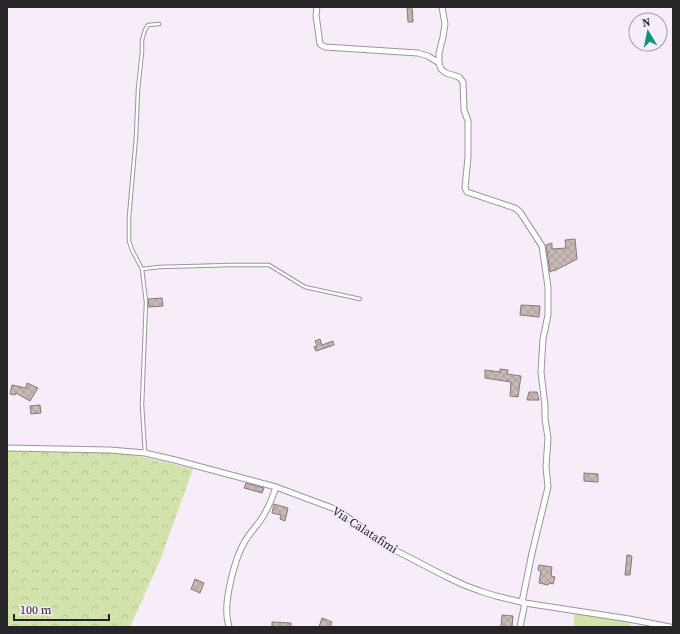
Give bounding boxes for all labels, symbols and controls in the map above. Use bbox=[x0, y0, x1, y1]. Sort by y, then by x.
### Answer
north arrow bbox=[628, 12, 668, 52]
text: N bbox=[641, 15, 652, 31]
street label: Via Calatafimi bbox=[329, 503, 401, 557]
scale bar bbox=[14, 596, 109, 622]
text: 100 m bbox=[20, 602, 52, 618]

